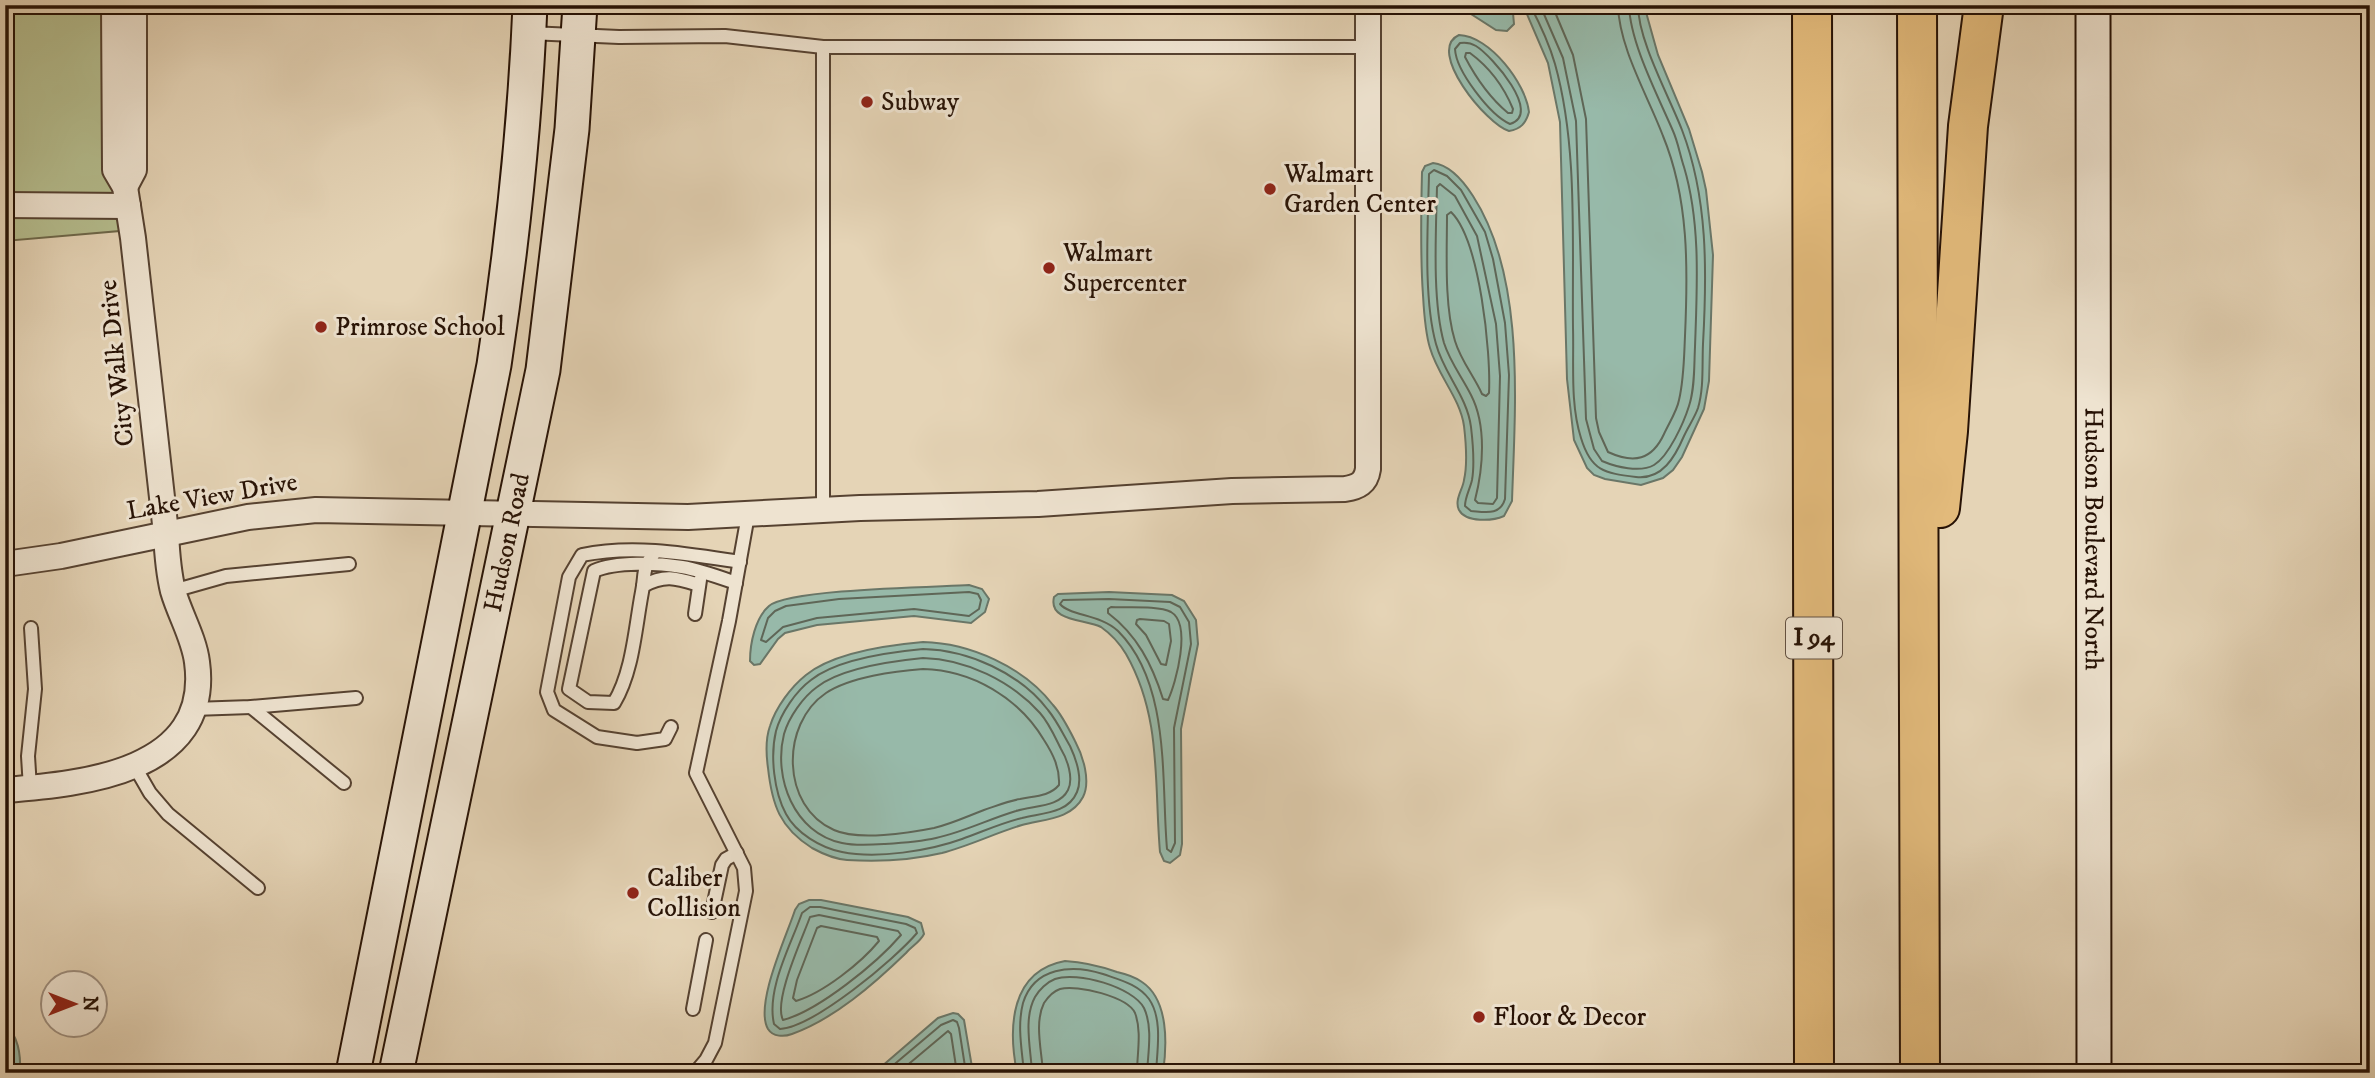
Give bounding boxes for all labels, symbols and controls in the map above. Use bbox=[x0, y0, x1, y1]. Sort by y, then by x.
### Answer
place label: Subway bbox=[881, 86, 960, 119]
marker: Subway bbox=[859, 94, 875, 110]
place label: Walmart Garden Center bbox=[1283, 158, 1436, 221]
marker: Walmart Garden Center bbox=[1262, 181, 1278, 197]
place label: Walmart Supercenter bbox=[1062, 237, 1187, 300]
marker: Walmart Supercenter bbox=[1041, 260, 1057, 276]
street label: City Walk Drive bbox=[92, 278, 142, 448]
place label: Primrose School bbox=[335, 311, 505, 344]
marker: Primrose School bbox=[313, 319, 329, 335]
street label: Hudson Boulevard North bbox=[2077, 407, 2110, 671]
street label: Lake View Drive bbox=[124, 466, 300, 528]
street label: Hudson Road bbox=[476, 470, 538, 615]
road number: I 94 bbox=[1786, 618, 1842, 658]
place label: Caliber Collision bbox=[647, 862, 741, 925]
marker: Caliber Collision bbox=[625, 885, 641, 901]
north arrow bbox=[38, 970, 108, 1040]
text: N bbox=[78, 996, 101, 1012]
place label: Floor & Decor bbox=[1493, 1001, 1647, 1034]
marker: Floor & Decor bbox=[1471, 1009, 1487, 1025]

